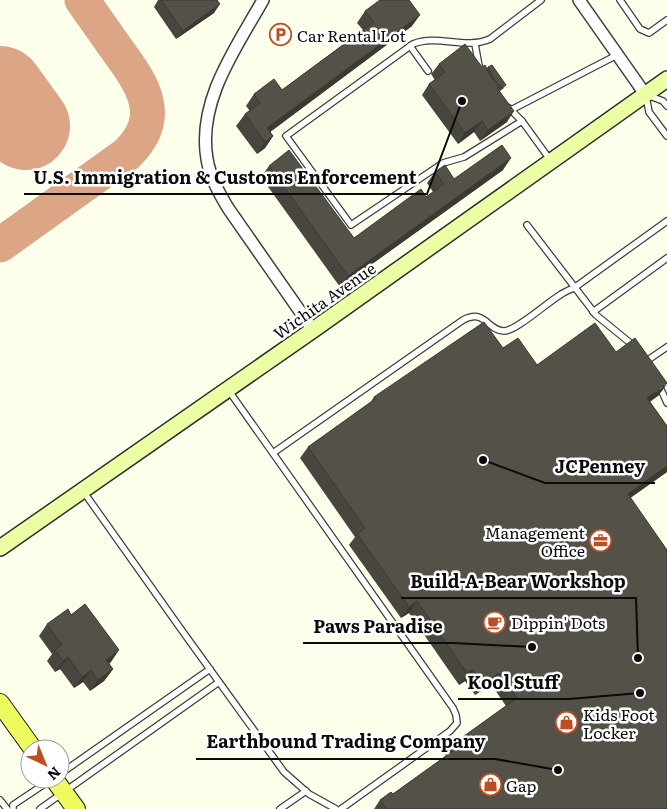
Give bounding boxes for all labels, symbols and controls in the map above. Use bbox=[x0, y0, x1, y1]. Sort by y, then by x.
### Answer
parking icon: Car Rental Lot bbox=[269, 23, 293, 47]
place label: Car Rental Lot bbox=[297, 23, 406, 47]
callout: U.S. Immigration & Customs Enforcement bbox=[24, 161, 427, 194]
text: U.S. Immigration & Customs Enforcement bbox=[33, 163, 417, 190]
street label: Wichita Avenue bbox=[268, 256, 380, 344]
callout: JCPenney bbox=[545, 450, 655, 483]
text: JCPenney bbox=[555, 452, 645, 479]
place label: Management Office bbox=[485, 520, 586, 562]
office icon: Management Office bbox=[589, 529, 613, 553]
callout: Build-A-Bear Workshop bbox=[401, 565, 636, 598]
text: Build-A-Bear Workshop bbox=[410, 567, 626, 594]
callout: Paws Paradise bbox=[303, 610, 453, 643]
cafe icon: Dippin' Dots bbox=[483, 610, 507, 634]
place label: Dippin' Dots bbox=[511, 610, 605, 634]
text: Paws Paradise bbox=[313, 612, 443, 639]
callout: Kool Stuff bbox=[458, 666, 569, 699]
text: Kool Stuff bbox=[467, 668, 560, 695]
place label: Kids Foot Locker bbox=[583, 702, 655, 744]
shop icon: Kids Foot Locker bbox=[555, 711, 579, 735]
callout: Earthbound Trading Company bbox=[196, 726, 495, 759]
text: Earthbound Trading Company bbox=[206, 727, 486, 754]
north arrow bbox=[20, 739, 70, 789]
text: N bbox=[43, 763, 66, 786]
shop icon: Gap bbox=[478, 773, 502, 797]
place label: Gap bbox=[506, 773, 536, 797]

